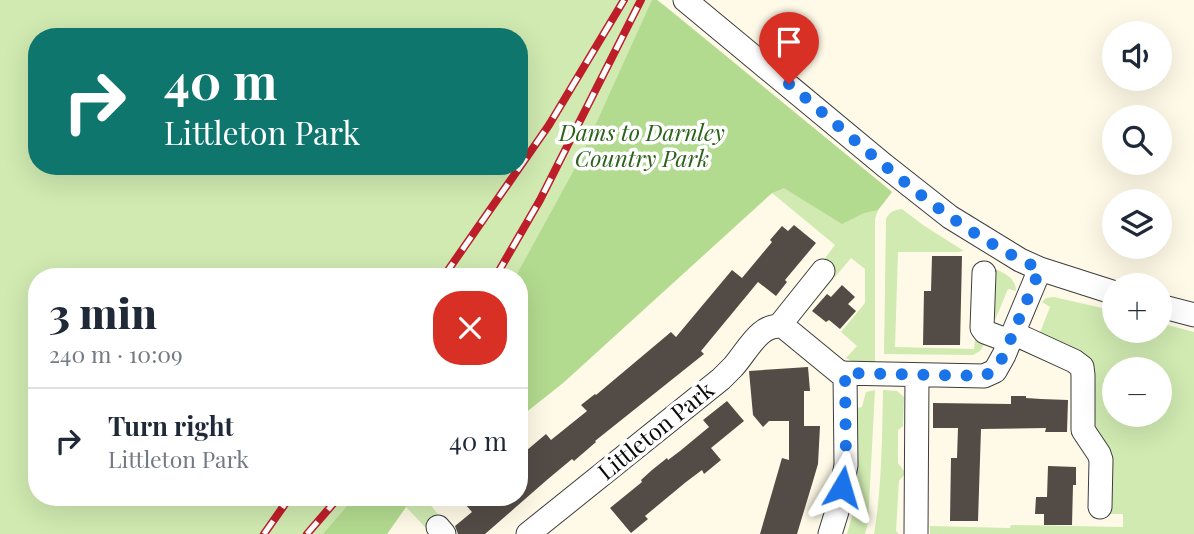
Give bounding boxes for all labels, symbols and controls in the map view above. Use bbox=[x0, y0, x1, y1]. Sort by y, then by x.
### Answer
pin bbox=[759, 12.0, 819, 84]
map controls bbox=[1102, 21, 1172, 427]
button: sound bbox=[1102, 21, 1172, 91]
icon: arrive bbox=[770, 23, 808, 61]
text: 40 m bbox=[164, 47, 277, 112]
icon: right bbox=[49, 56, 140, 147]
button: search bbox=[1102, 105, 1172, 175]
text: Littleton Park bbox=[164, 110, 360, 153]
park label: Dams to Darnley Country Park bbox=[558, 116, 725, 173]
button: layers bbox=[1102, 189, 1172, 259]
button: + bbox=[1102, 273, 1172, 343]
text: 3 min bbox=[49, 284, 157, 340]
button: close bbox=[433, 291, 507, 365]
text: 240 m · 10:09 bbox=[49, 338, 183, 369]
button: − bbox=[1102, 357, 1172, 427]
street label: Littleton Park bbox=[591, 373, 720, 486]
text: Turn right bbox=[108, 408, 234, 443]
icon: right bbox=[49, 422, 87, 460]
text: 40 m bbox=[449, 423, 507, 458]
text: Littleton Park bbox=[108, 443, 249, 474]
position arrow bbox=[805, 450, 879, 524]

